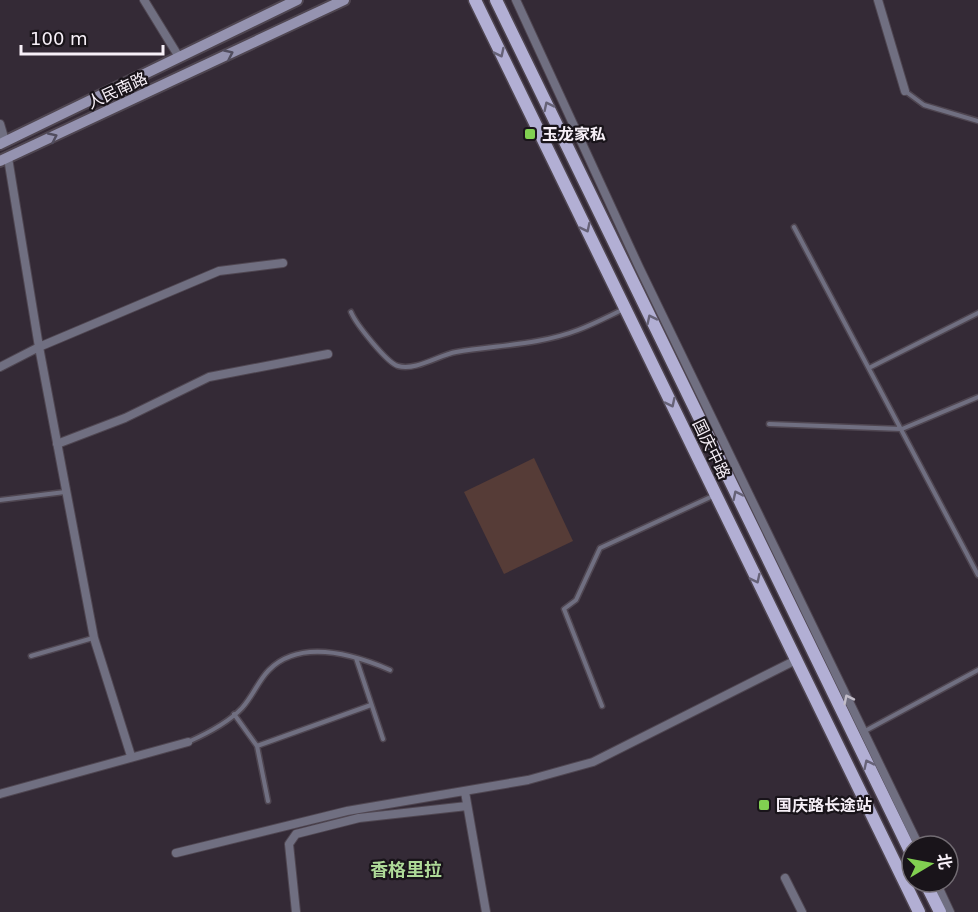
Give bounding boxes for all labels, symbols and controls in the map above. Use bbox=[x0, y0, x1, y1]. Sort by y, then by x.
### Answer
scale bar bbox=[21, 18, 164, 56]
text: 100 m bbox=[30, 28, 88, 49]
one-way arrow bbox=[493, 46, 505, 57]
one-way arrow bbox=[223, 49, 234, 61]
street label: 人民南路 bbox=[84, 68, 150, 113]
one-way arrow bbox=[543, 102, 555, 113]
place label: 玉龙家私 bbox=[542, 125, 606, 144]
marker: 玉龙家私 bbox=[523, 127, 537, 141]
one-way arrow bbox=[46, 132, 57, 144]
one-way arrow bbox=[578, 221, 590, 232]
one-way arrow bbox=[647, 315, 659, 326]
one-way arrow bbox=[664, 397, 676, 408]
street label: 国庆中路 bbox=[689, 416, 734, 482]
one-way arrow bbox=[732, 490, 744, 501]
one-way arrow bbox=[749, 572, 761, 583]
one-way arrow bbox=[844, 694, 856, 705]
one-way arrow bbox=[864, 760, 875, 771]
place label: 国庆路长途站 bbox=[776, 796, 872, 815]
marker: 国庆路长途站 bbox=[757, 798, 771, 812]
north arrow bbox=[900, 834, 960, 894]
text: 北 bbox=[934, 852, 955, 871]
district label: 香格里拉 bbox=[370, 859, 442, 880]

